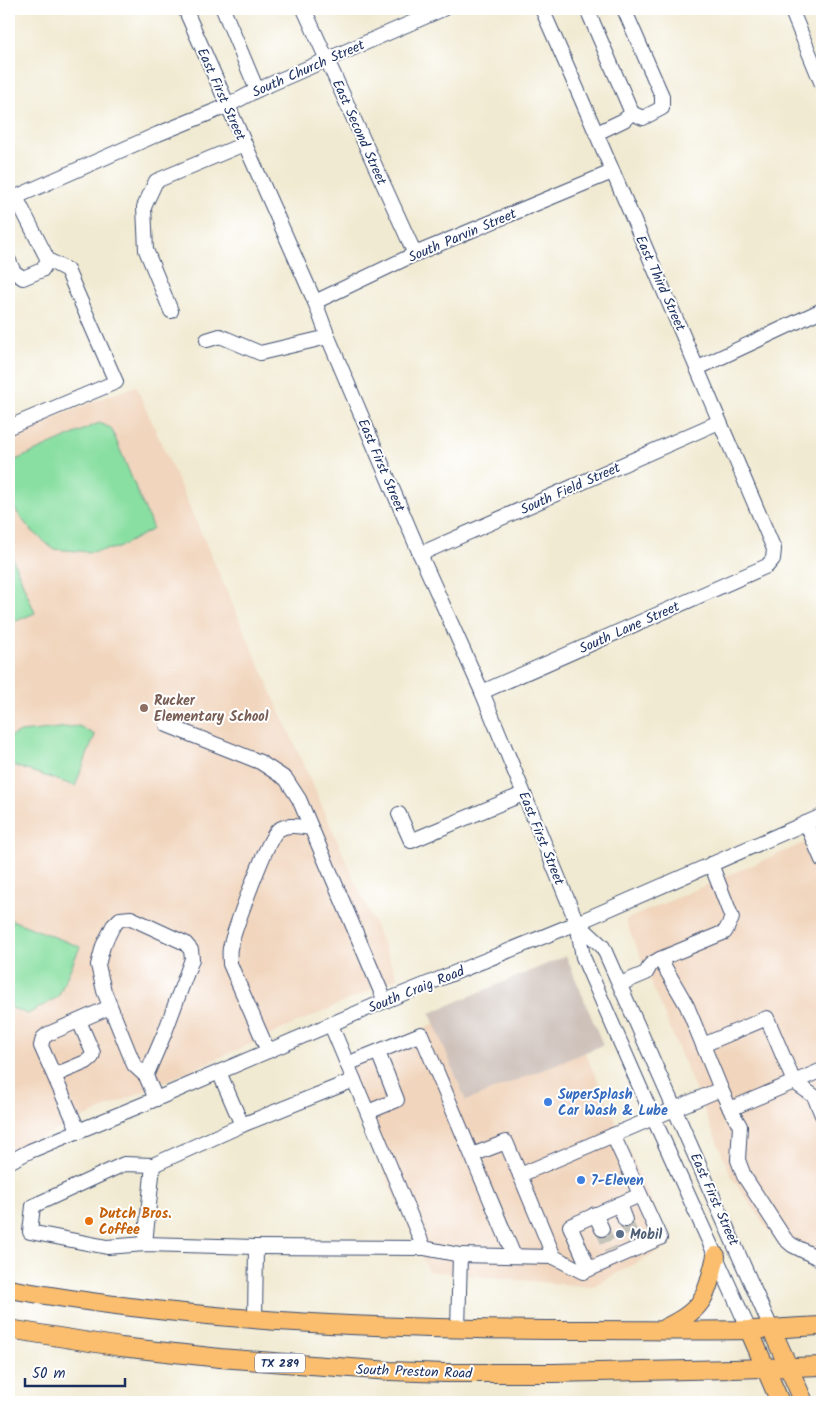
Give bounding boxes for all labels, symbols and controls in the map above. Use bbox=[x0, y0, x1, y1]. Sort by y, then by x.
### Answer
street label: South Church Street bbox=[249, 34, 369, 104]
street label: East First Street bbox=[191, 44, 252, 145]
street label: East Second Street bbox=[326, 76, 392, 189]
street label: South Parvin Street bbox=[405, 203, 520, 269]
street label: East Third Street bbox=[629, 232, 691, 335]
street label: East First Street bbox=[352, 415, 411, 516]
street label: South Field Street bbox=[517, 457, 625, 521]
street label: South Lane Street bbox=[576, 596, 684, 660]
place label: Rucker Elementary School bbox=[154, 690, 269, 728]
marker: Rucker Elementary School bbox=[138, 702, 150, 714]
street label: East First Street bbox=[512, 788, 570, 889]
street label: South Craig Road bbox=[365, 960, 469, 1019]
place label: SuperSplash Car Wash & Lube bbox=[558, 1084, 668, 1122]
marker: SuperSplash Car Wash & Lube bbox=[542, 1096, 554, 1108]
street label: East First Street bbox=[684, 1149, 745, 1250]
place label: 7-Eleven bbox=[591, 1170, 644, 1192]
marker: 7-Eleven bbox=[575, 1174, 587, 1186]
place label: Dutch Bros. Coffee bbox=[99, 1203, 172, 1241]
marker: Dutch Bros. Coffee bbox=[83, 1215, 95, 1227]
place label: Mobil bbox=[630, 1224, 663, 1246]
marker: Mobil bbox=[614, 1228, 626, 1240]
road number: TX 289 bbox=[255, 1354, 305, 1372]
scale bar bbox=[25, 1356, 125, 1388]
street label: South Preston Road bbox=[355, 1359, 474, 1385]
text: 50 m bbox=[32, 1362, 66, 1386]

